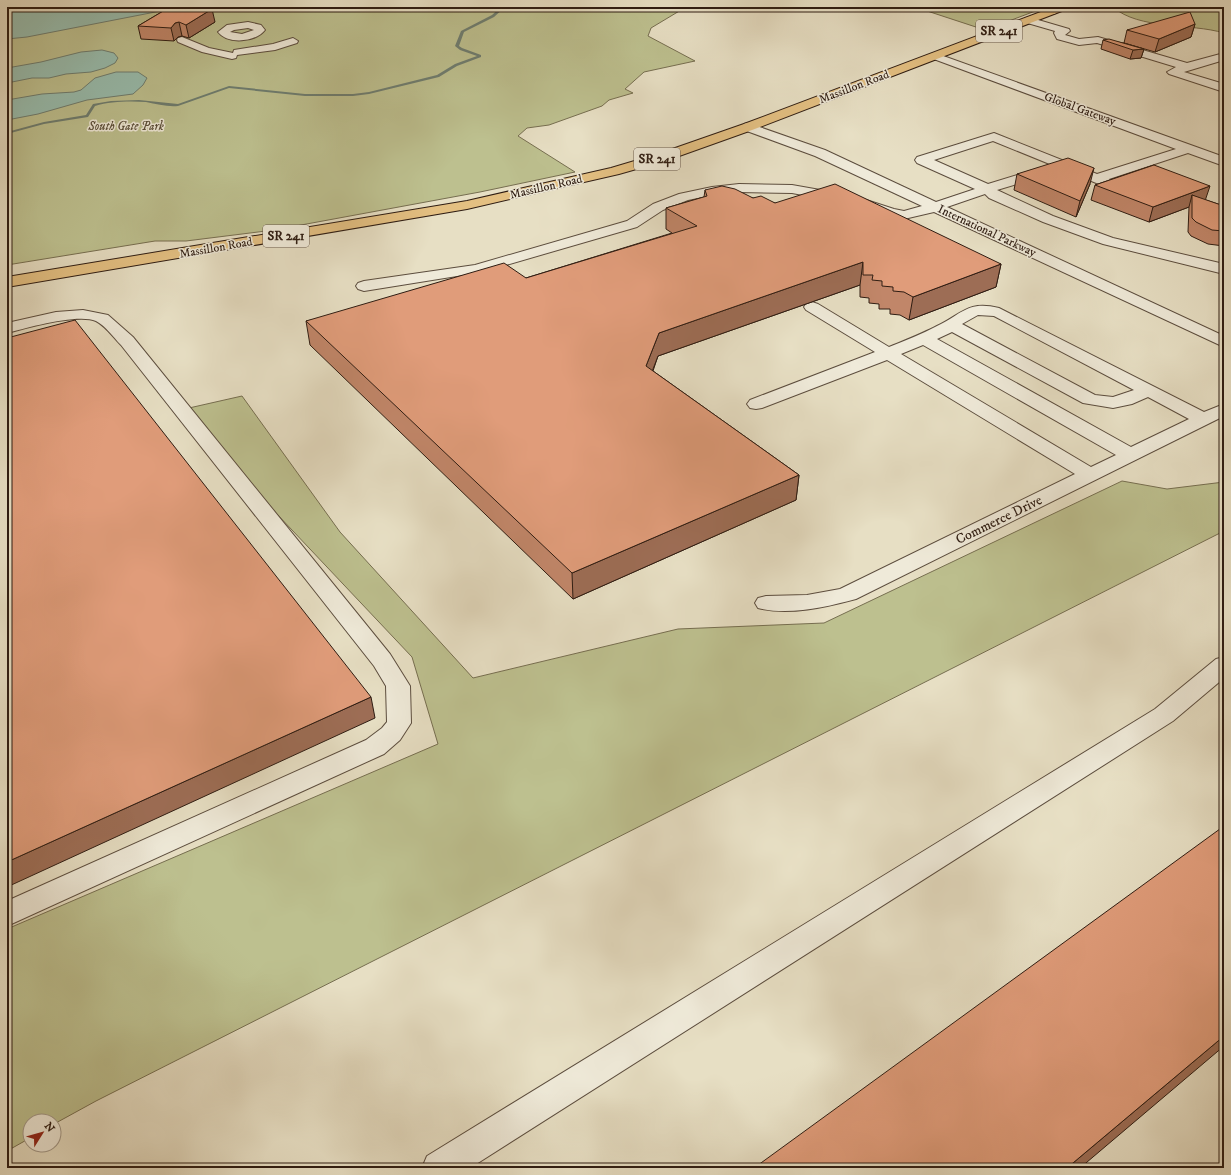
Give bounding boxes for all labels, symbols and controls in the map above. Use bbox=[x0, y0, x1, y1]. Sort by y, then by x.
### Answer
road number: SR 241 bbox=[976, 20, 1022, 42]
street label: Massillon Road bbox=[817, 67, 891, 107]
street label: Global Gateway bbox=[1042, 89, 1118, 129]
park label: South Gate Park bbox=[87, 119, 164, 134]
road number: SR 241 bbox=[634, 148, 680, 170]
street label: Massillon Road bbox=[508, 171, 584, 203]
street label: International Parkway bbox=[935, 202, 1039, 261]
road number: SR 241 bbox=[263, 225, 309, 247]
street label: Massillon Road bbox=[178, 234, 254, 262]
street label: Commerce Drive bbox=[953, 491, 1045, 549]
north arrow bbox=[22, 1113, 62, 1153]
text: N bbox=[41, 1120, 57, 1135]

